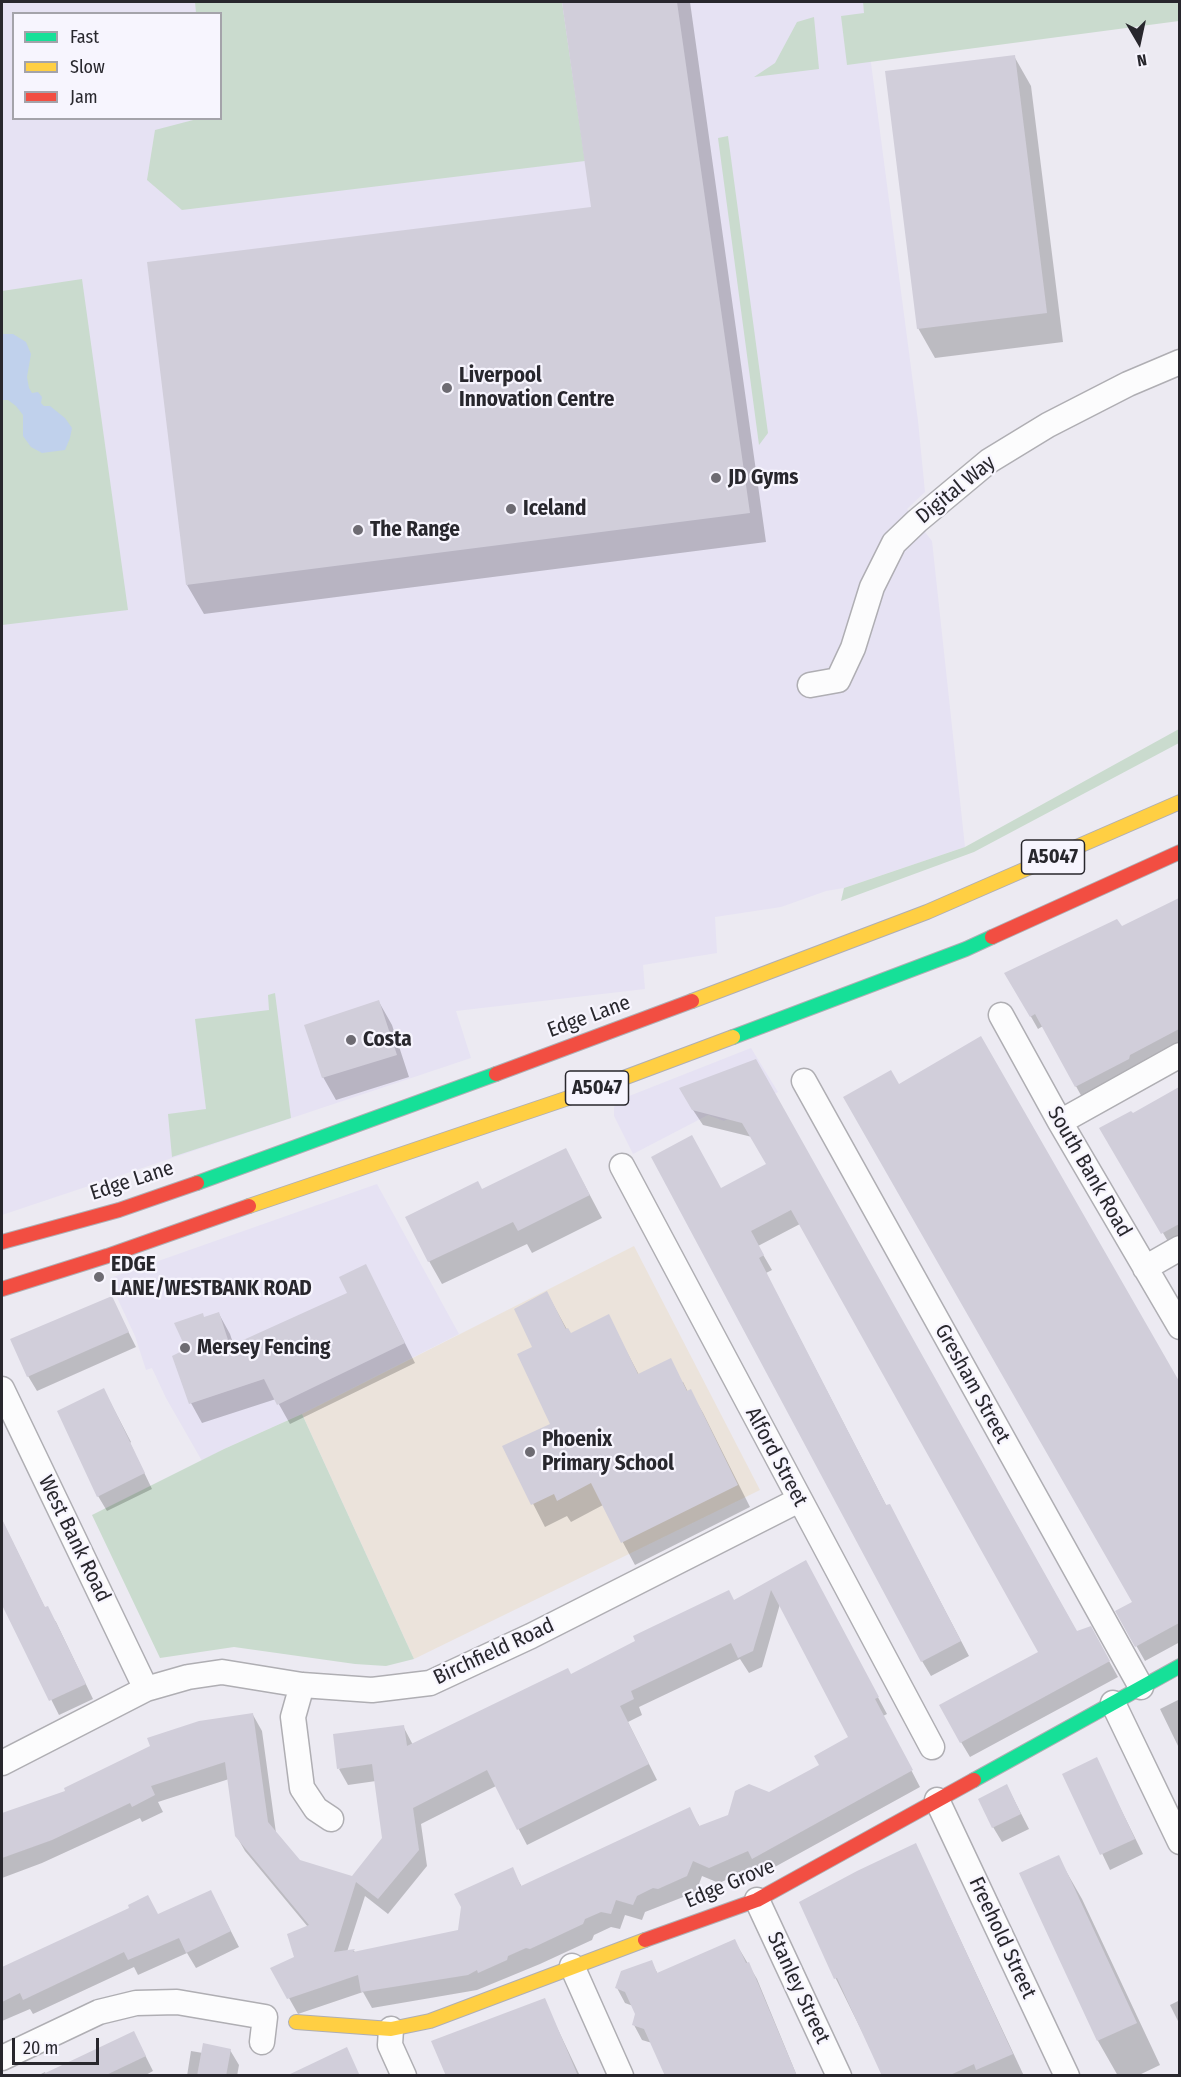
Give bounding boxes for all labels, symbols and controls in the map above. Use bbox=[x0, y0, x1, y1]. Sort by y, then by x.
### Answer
legend bbox=[12, 12, 222, 120]
north arrow bbox=[1109, 12, 1169, 72]
text: Fast bbox=[70, 26, 99, 48]
text: N bbox=[1136, 50, 1148, 70]
text: Slow bbox=[70, 56, 105, 78]
text: Jam bbox=[70, 86, 98, 108]
place label: Liverpool Innovation Centre bbox=[459, 363, 614, 413]
marker: Liverpool Innovation Centre bbox=[440, 381, 454, 395]
street label: Digital Way bbox=[911, 451, 1001, 529]
place label: JD Gyms bbox=[728, 465, 799, 491]
marker: JD Gyms bbox=[709, 471, 723, 485]
place label: Iceland bbox=[523, 496, 587, 522]
marker: Iceland bbox=[504, 502, 518, 516]
place label: The Range bbox=[370, 517, 460, 543]
marker: The Range bbox=[351, 523, 365, 537]
road number: A5047 bbox=[1022, 840, 1084, 874]
street label: Edge Lane bbox=[544, 990, 634, 1044]
place label: Costa bbox=[363, 1027, 412, 1053]
marker: Costa bbox=[344, 1033, 358, 1047]
road number: A5047 bbox=[566, 1071, 628, 1105]
street label: South Bank Road bbox=[1041, 1102, 1137, 1242]
street label: Edge Lane bbox=[87, 1156, 177, 1206]
place label: EDGE LANE/WESTBANK ROAD bbox=[111, 1252, 312, 1302]
marker: EDGE LANE/WESTBANK ROAD bbox=[92, 1270, 106, 1284]
street label: Gresham Street bbox=[929, 1320, 1015, 1448]
place label: Mersey Fencing bbox=[197, 1335, 330, 1361]
marker: Mersey Fencing bbox=[178, 1341, 192, 1355]
street label: Alford Street bbox=[739, 1403, 813, 1511]
place label: Phoenix Primary School bbox=[542, 1427, 674, 1477]
marker: Phoenix Primary School bbox=[523, 1445, 537, 1459]
street label: West Bank Road bbox=[32, 1472, 116, 1606]
street label: Birchfield Road bbox=[430, 1613, 558, 1691]
street label: Edge Grove bbox=[681, 1854, 779, 1914]
street label: Freehold Street bbox=[963, 1873, 1041, 2003]
street label: Stanley Street bbox=[761, 1928, 835, 2048]
scale bar bbox=[15, 2026, 102, 2064]
text: 20 m bbox=[23, 2037, 58, 2059]

